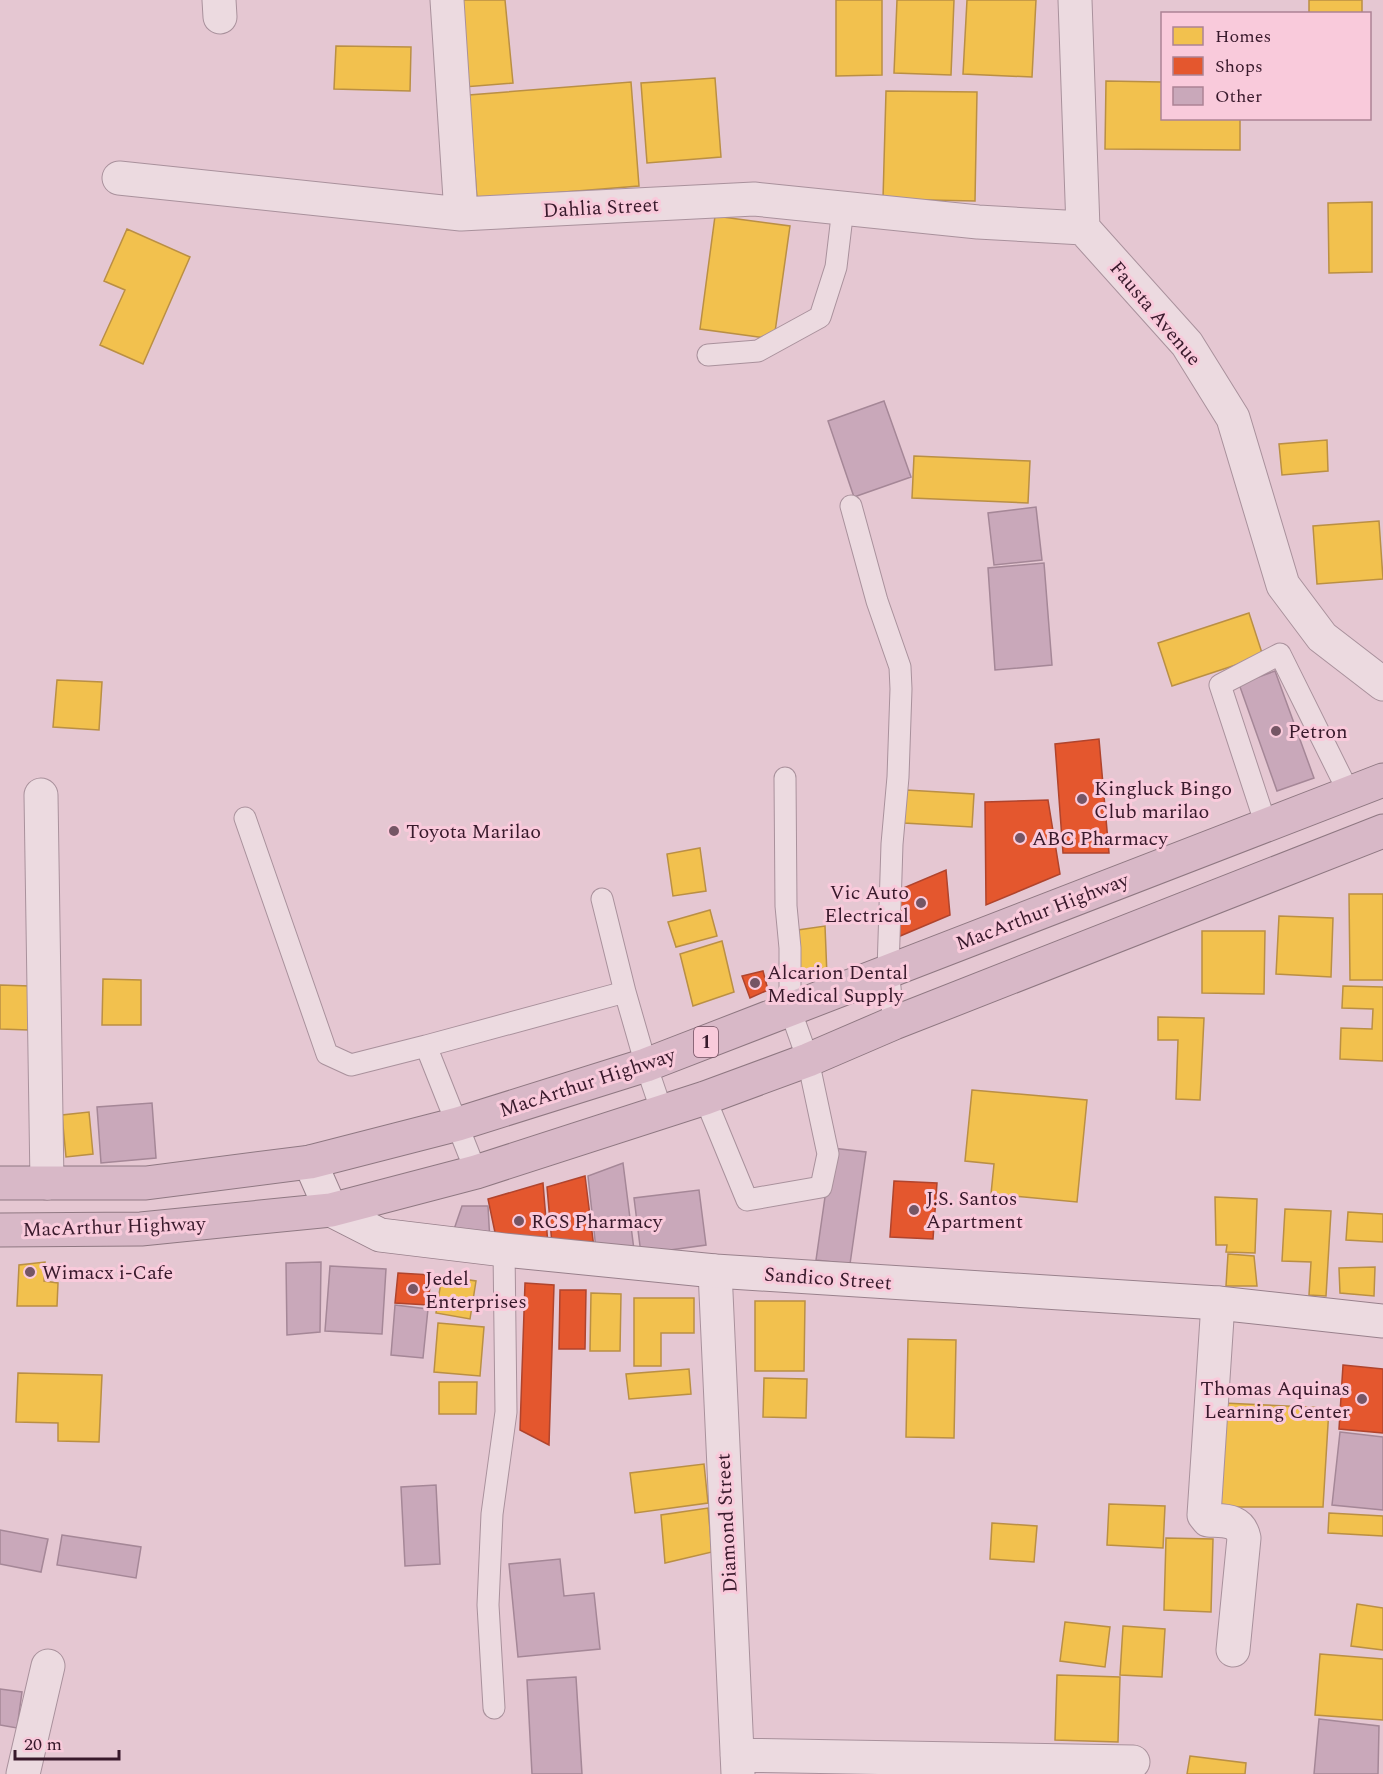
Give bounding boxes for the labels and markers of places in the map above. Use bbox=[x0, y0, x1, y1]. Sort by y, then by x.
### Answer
place label: Petron bbox=[1288, 717, 1348, 747]
marker: Petron bbox=[1269, 724, 1283, 738]
place label: Kingluck Bingo Club marilao bbox=[1094, 774, 1232, 827]
marker: Kingluck Bingo Club marilao bbox=[1075, 792, 1089, 806]
place label: Toyota Marilao bbox=[406, 817, 541, 847]
marker: Toyota Marilao bbox=[387, 824, 401, 838]
place label: ABC Pharmacy bbox=[1032, 824, 1169, 854]
marker: ABC Pharmacy bbox=[1013, 831, 1027, 845]
place label: Vic Auto Electrical bbox=[824, 878, 909, 931]
marker: Vic Auto Electrical bbox=[914, 896, 928, 910]
place label: Alcarion Dental Medical Supply bbox=[767, 958, 908, 1011]
marker: Alcarion Dental Medical Supply bbox=[748, 976, 762, 990]
place label: J.S. Santos Apartment bbox=[926, 1184, 1023, 1237]
marker: J.S. Santos Apartment bbox=[907, 1203, 921, 1217]
place label: RCS Pharmacy bbox=[531, 1207, 664, 1237]
marker: RCS Pharmacy bbox=[512, 1214, 526, 1228]
place label: Wimacx i-Cafe bbox=[42, 1258, 173, 1288]
place label: Jedel Enterprises bbox=[425, 1264, 527, 1317]
marker: Wimacx i-Cafe bbox=[23, 1265, 37, 1279]
marker: Jedel Enterprises bbox=[406, 1282, 420, 1296]
place label: Thomas Aquinas Learning Center bbox=[1200, 1374, 1350, 1427]
marker: Thomas Aquinas Learning Center bbox=[1355, 1392, 1369, 1406]

